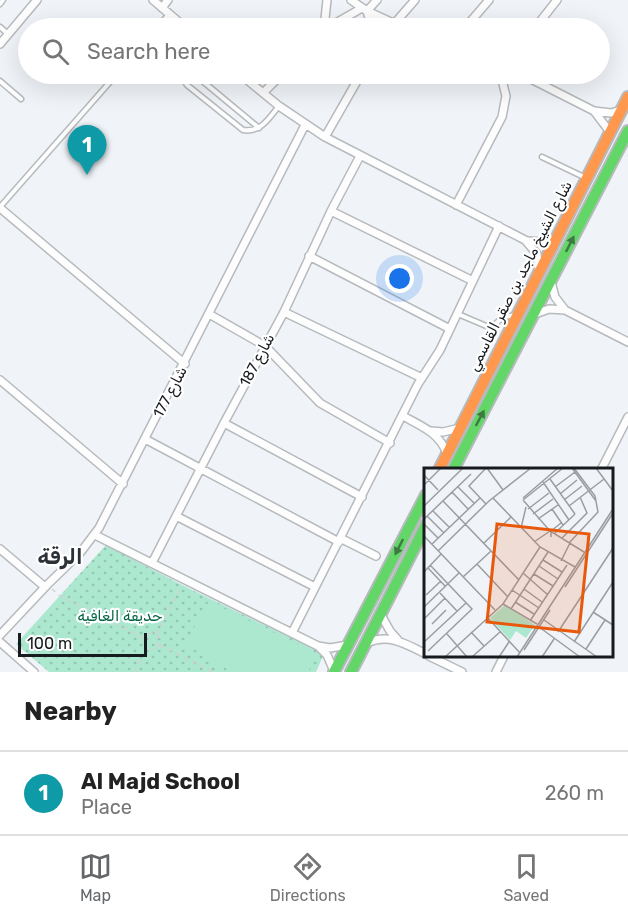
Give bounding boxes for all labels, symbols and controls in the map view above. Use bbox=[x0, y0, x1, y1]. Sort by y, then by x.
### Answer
search box bbox=[18, 18, 610, 84]
icon: search bbox=[39, 35, 72, 68]
text: Search here bbox=[87, 38, 210, 65]
pin: 1 bbox=[68, 126, 106, 175]
street label: شارع الشيخ ماجد بن صقر القاسمي bbox=[464, 178, 579, 376]
one-way arrow bbox=[565, 236, 575, 253]
your location bbox=[385, 264, 414, 293]
street label: شارع 187 bbox=[236, 331, 280, 390]
street label: شارع 177 bbox=[149, 363, 193, 422]
one-way arrow bbox=[475, 409, 485, 426]
inset map bbox=[424, 468, 613, 657]
one-way arrow bbox=[394, 539, 404, 556]
district label: الرقة bbox=[38, 544, 82, 570]
park label: حديقة الغافية bbox=[77, 607, 163, 625]
scale bar bbox=[18, 630, 147, 658]
text: 100 m bbox=[27, 634, 72, 653]
text: Nearby bbox=[24, 696, 117, 727]
text: Al Majd School bbox=[81, 768, 240, 795]
text: 1 bbox=[39, 781, 48, 805]
text: 260 m bbox=[545, 781, 604, 805]
text: Place bbox=[81, 795, 132, 819]
tab: Map bbox=[79, 850, 112, 905]
tab: Directions bbox=[270, 850, 346, 905]
tab: Saved bbox=[503, 850, 549, 905]

